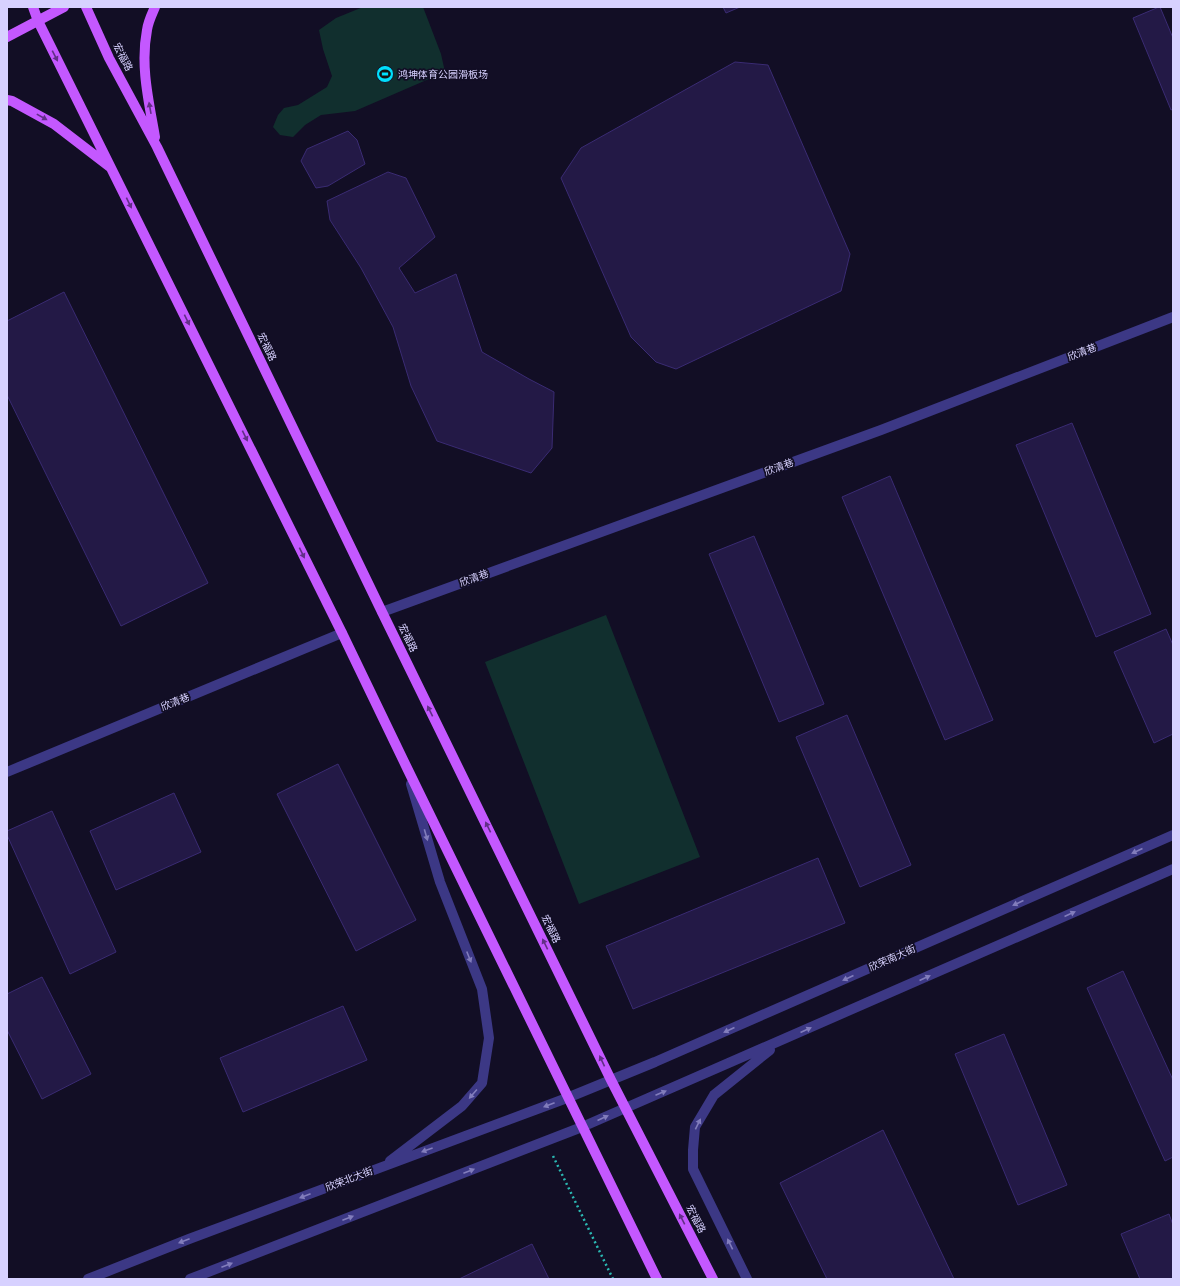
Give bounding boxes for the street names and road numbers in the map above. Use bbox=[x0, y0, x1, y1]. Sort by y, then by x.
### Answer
street label: 宏福路 bbox=[111, 41, 135, 73]
street label: 宏福路 bbox=[255, 331, 279, 363]
street label: 欣清巷 bbox=[1066, 341, 1098, 363]
street label: 欣清巷 bbox=[763, 457, 795, 477]
street label: 欣清巷 bbox=[458, 568, 490, 588]
street label: 宏福路 bbox=[396, 622, 420, 654]
street label: 欣清巷 bbox=[159, 691, 191, 713]
street label: 宏福路 bbox=[539, 913, 563, 945]
street label: 欣荣南大街 bbox=[867, 943, 917, 973]
street label: 欣荣北大街 bbox=[324, 1165, 374, 1193]
street label: 宏福路 bbox=[684, 1203, 708, 1235]

